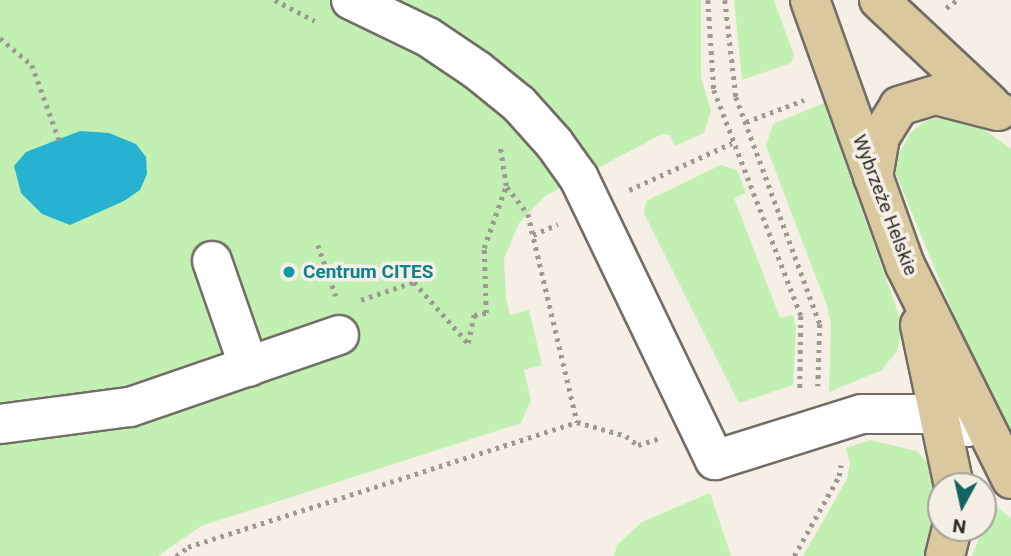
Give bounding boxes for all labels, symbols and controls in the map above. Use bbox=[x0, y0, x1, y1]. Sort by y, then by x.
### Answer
street label: Wybrzeże Helskie bbox=[848, 131, 922, 279]
place label: Centrum CITES bbox=[303, 261, 433, 283]
marker: Centrum CITES bbox=[281, 264, 297, 280]
north arrow bbox=[927, 472, 997, 542]
text: N bbox=[951, 514, 968, 539]

